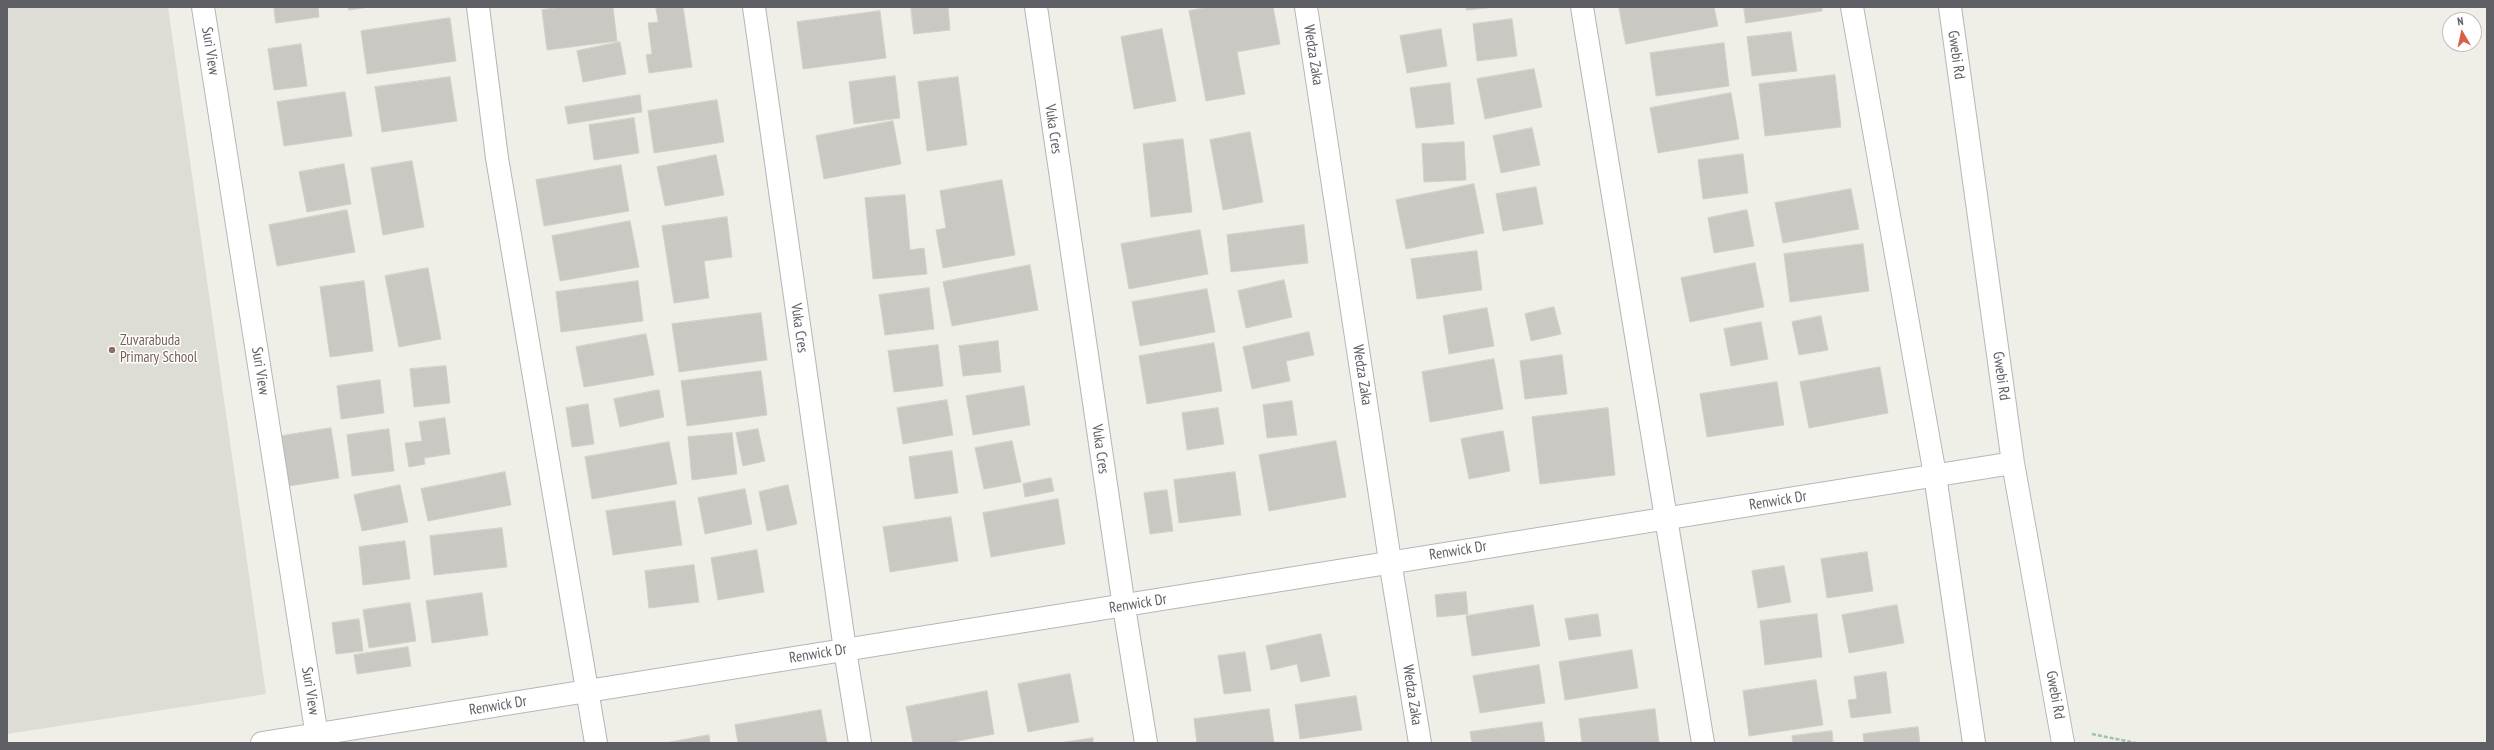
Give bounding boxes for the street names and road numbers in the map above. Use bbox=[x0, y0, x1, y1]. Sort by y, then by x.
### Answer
street label: Wedza Zaka bbox=[1299, 23, 1327, 87]
street label: Suri View bbox=[197, 26, 223, 76]
street label: Gwebi Rd bbox=[1944, 30, 1968, 80]
street label: Vuka Cres bbox=[1041, 103, 1065, 155]
street label: Vuka Cres bbox=[787, 302, 811, 354]
street label: Wedza Zaka bbox=[1348, 343, 1376, 407]
street label: Suri View bbox=[247, 346, 273, 396]
street label: Gwebi Rd bbox=[1989, 351, 2013, 401]
street label: Vuka Cres bbox=[1088, 423, 1112, 475]
street label: Renwick Dr bbox=[1748, 488, 1808, 514]
street label: Renwick Dr bbox=[1428, 538, 1488, 564]
street label: Renwick Dr bbox=[1108, 591, 1168, 617]
street label: Renwick Dr bbox=[788, 641, 848, 667]
street label: Wedza Zaka bbox=[1398, 663, 1426, 727]
street label: Suri View bbox=[297, 666, 323, 716]
street label: Gwebi Rd bbox=[2042, 669, 2068, 721]
street label: Renwick Dr bbox=[468, 693, 528, 719]

